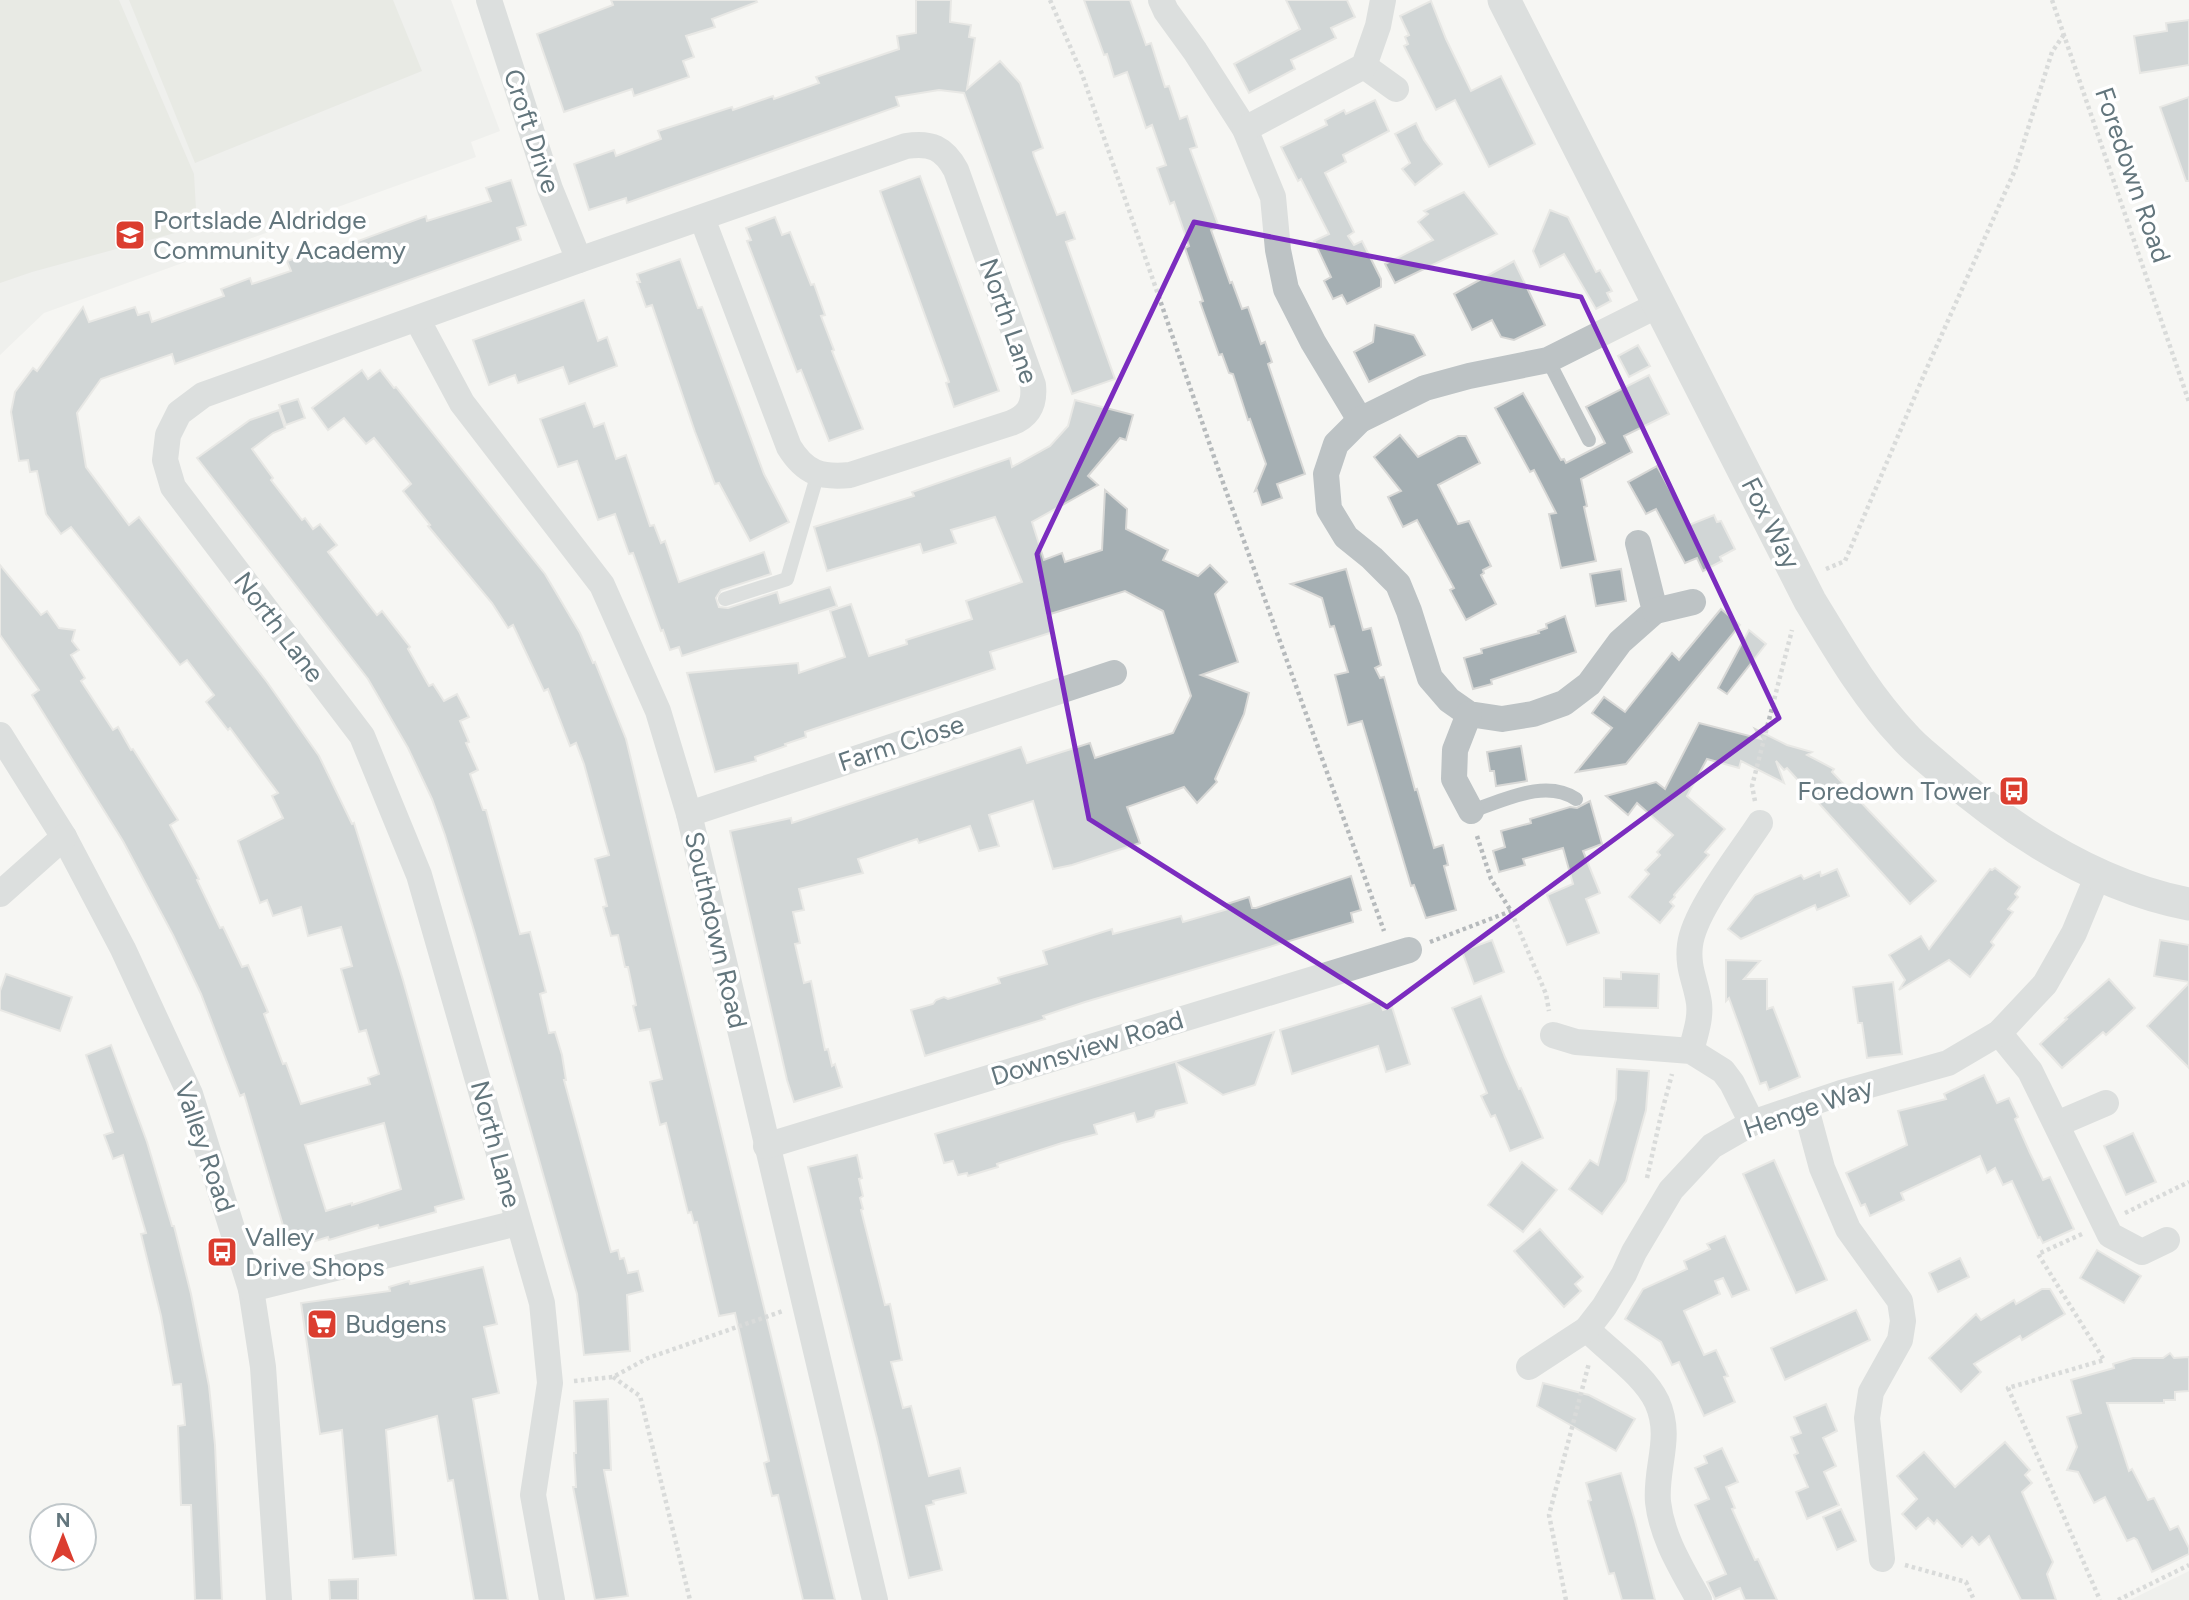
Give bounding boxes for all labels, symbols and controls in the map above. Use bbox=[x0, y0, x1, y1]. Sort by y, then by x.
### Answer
street label: Croft Drive bbox=[497, 65, 567, 197]
street label: Foredown Road bbox=[2088, 83, 2178, 267]
place label: Portslade Aldridge Community Academy bbox=[153, 204, 406, 266]
school or university icon: Portslade Aldridge Community Academy bbox=[113, 218, 147, 252]
street label: North Lane bbox=[973, 254, 1045, 388]
street label: Fox Way bbox=[1734, 472, 1808, 574]
street label: North Lane bbox=[227, 565, 331, 689]
street label: Farm Close bbox=[834, 708, 968, 778]
bus stop icon: Foredown Tower bbox=[1997, 774, 2031, 808]
place label: Foredown Tower bbox=[1797, 775, 1991, 807]
street label: Southdown Road bbox=[678, 828, 754, 1032]
street label: Downsview Road bbox=[987, 1004, 1187, 1092]
street label: Henge Way bbox=[1739, 1071, 1877, 1145]
street label: North Lane bbox=[464, 1077, 528, 1211]
street label: Valley Road bbox=[168, 1078, 242, 1216]
place label: Valley Drive Shops bbox=[245, 1221, 385, 1283]
bus stop icon: Valley Drive Shops bbox=[205, 1235, 239, 1269]
supermarket icon: Budgens bbox=[305, 1307, 339, 1341]
place label: Budgens bbox=[345, 1308, 447, 1340]
north arrow bbox=[28, 1502, 98, 1572]
text: N bbox=[56, 1509, 70, 1532]

